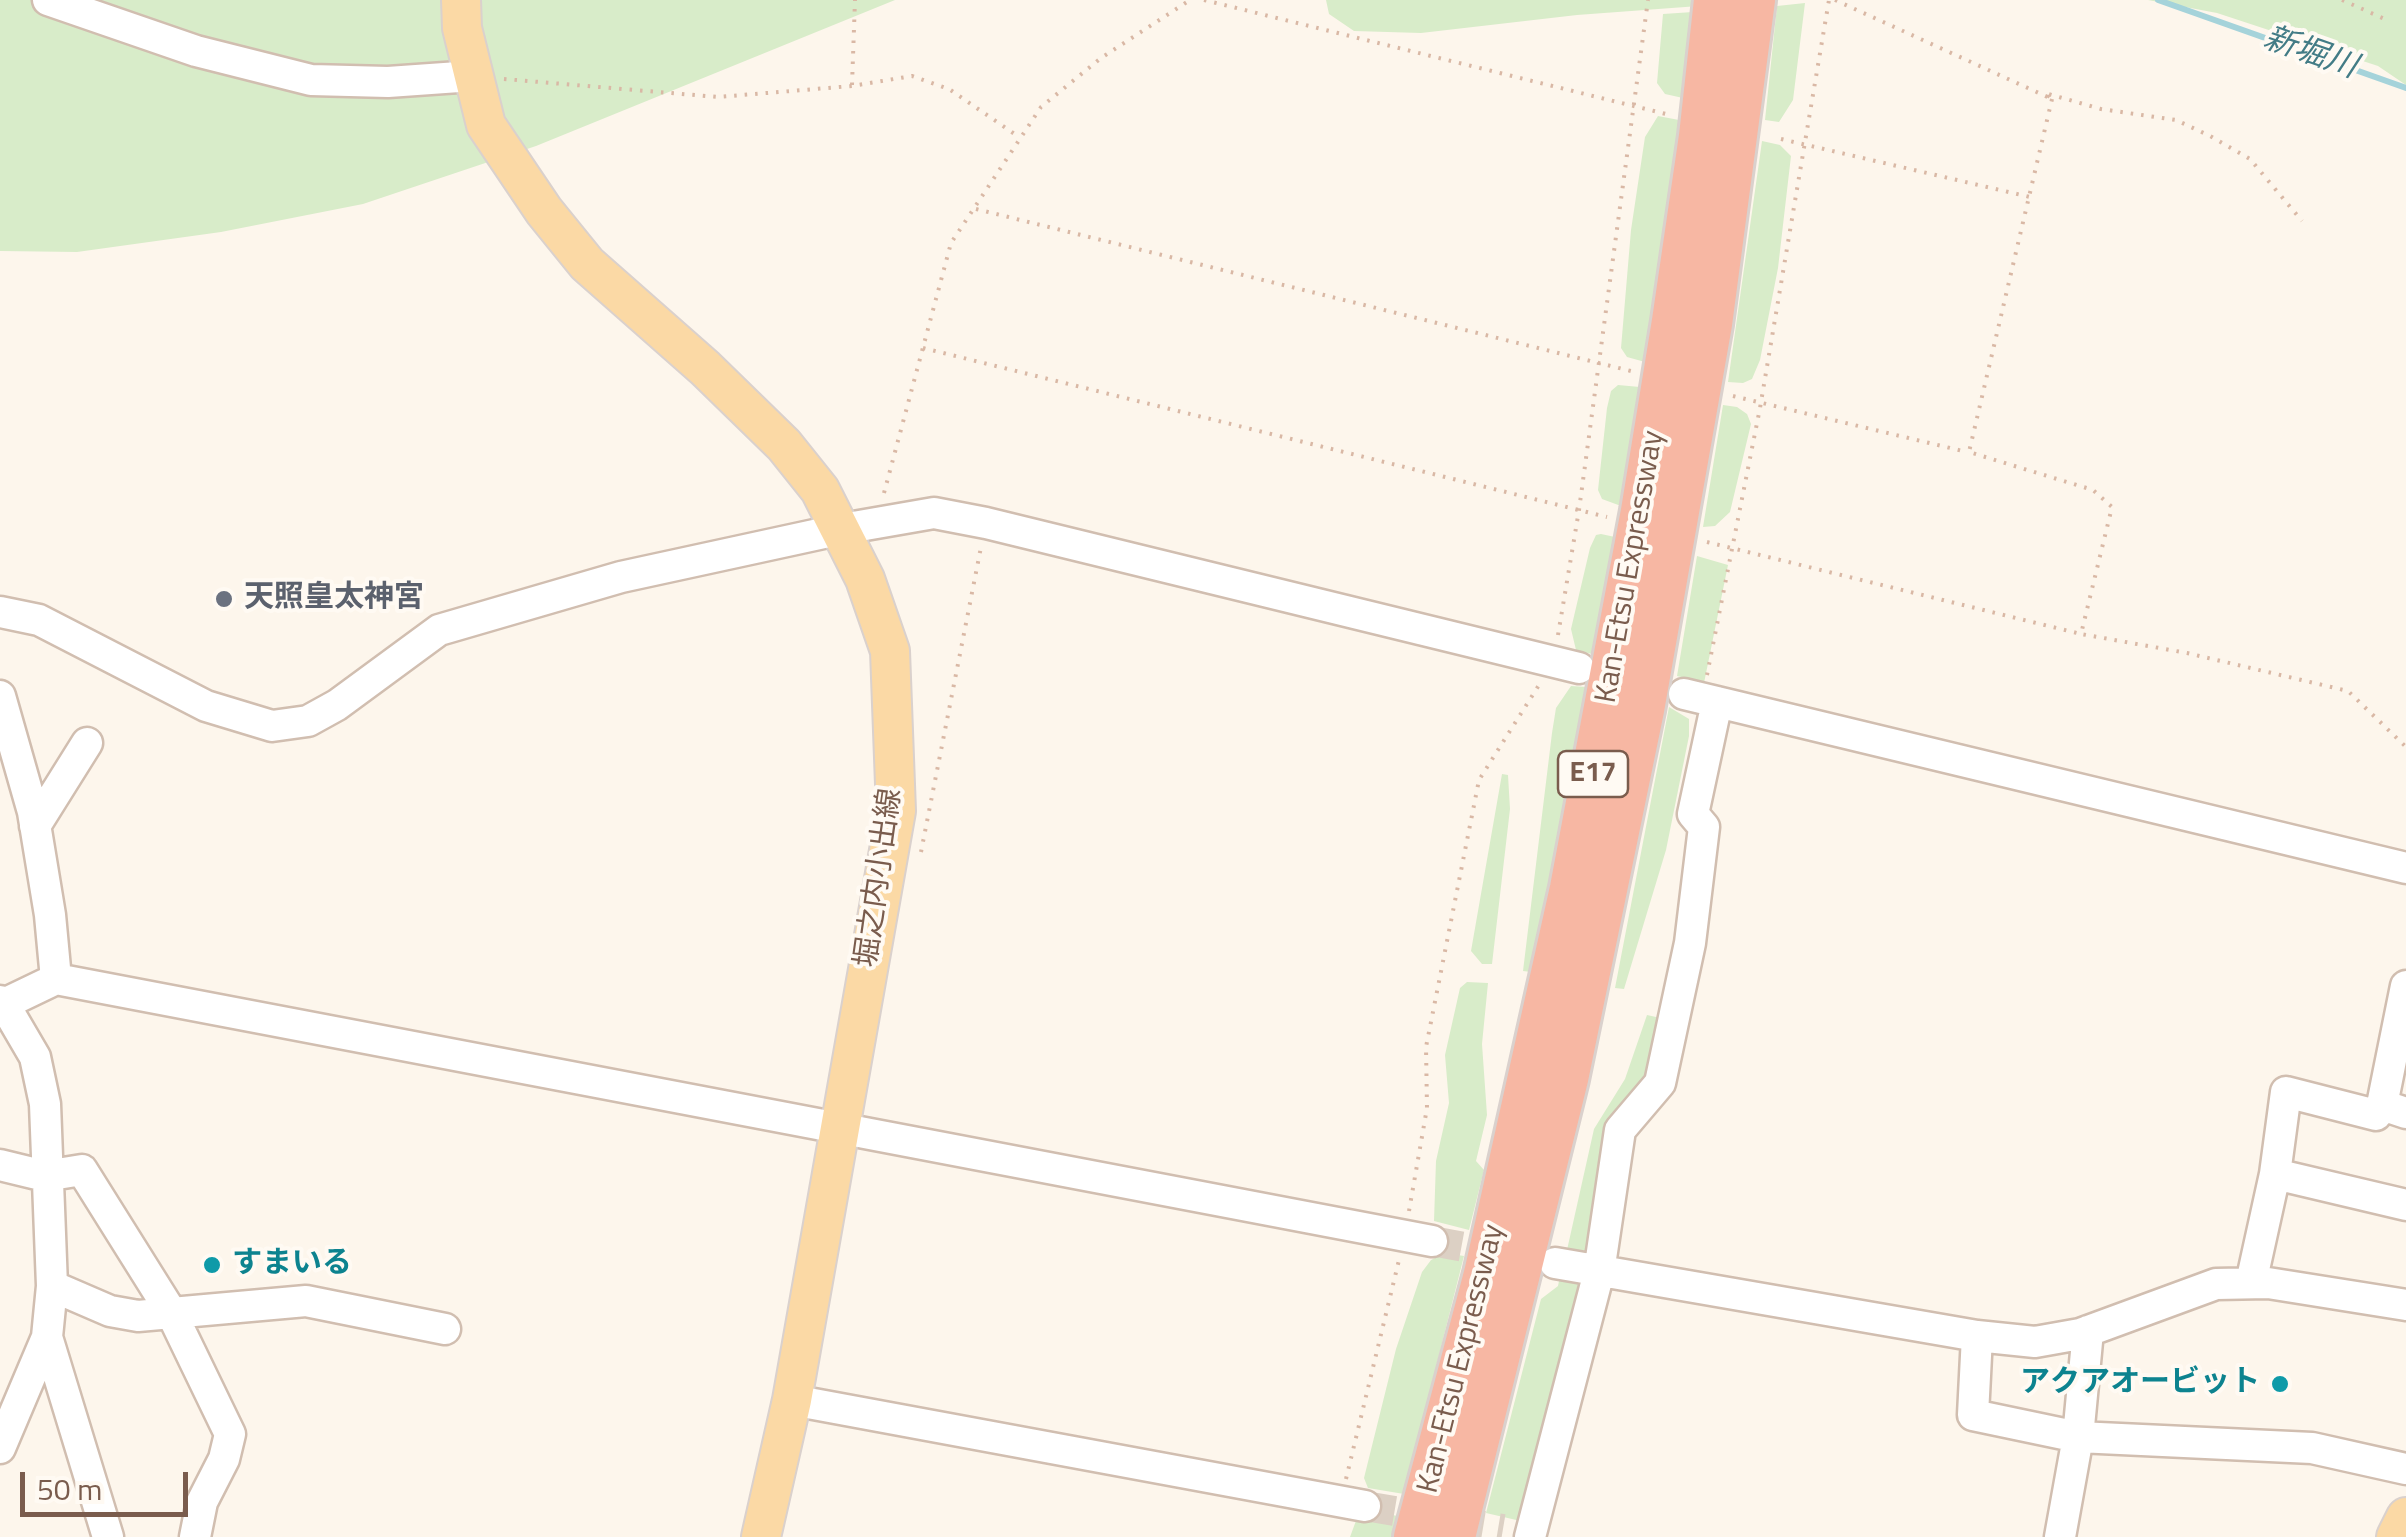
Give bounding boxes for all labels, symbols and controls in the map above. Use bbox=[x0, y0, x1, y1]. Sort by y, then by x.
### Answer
water label: 新堀川 bbox=[2258, 20, 2362, 88]
street label: Kan-Etsu Expressway bbox=[1589, 428, 1673, 706]
place label: 天照皇太神宮 bbox=[244, 581, 424, 617]
marker: 天照皇太神宮 bbox=[213, 588, 235, 610]
road number: E17 bbox=[1558, 751, 1628, 797]
street label: 堀之内小出線 bbox=[850, 786, 910, 970]
street label: Kan-Etsu Expressway bbox=[1411, 1221, 1513, 1497]
place label: すまいる bbox=[232, 1247, 352, 1283]
marker: すまいる bbox=[201, 1254, 223, 1276]
place label: アクアオービット bbox=[2020, 1366, 2260, 1402]
marker: アクアオービット bbox=[2269, 1373, 2291, 1395]
scale bar bbox=[25, 1452, 192, 1514]
text: 50 m bbox=[37, 1466, 102, 1512]

